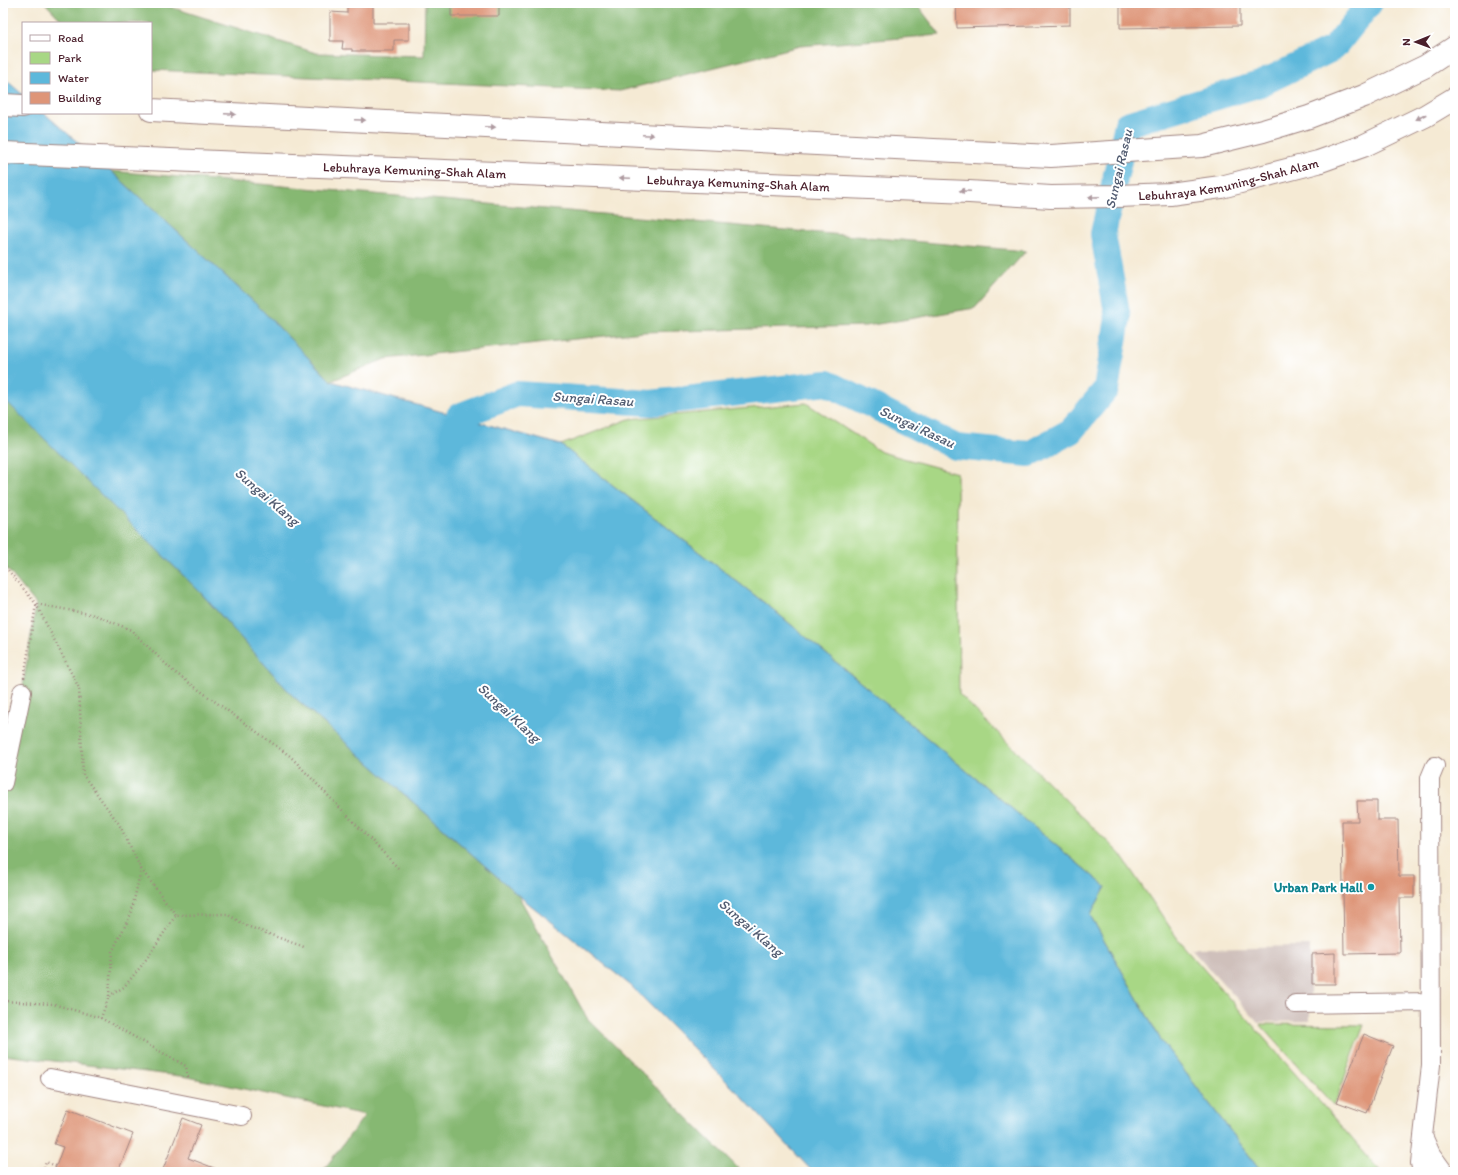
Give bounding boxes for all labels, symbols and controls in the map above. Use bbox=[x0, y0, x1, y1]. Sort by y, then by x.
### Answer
legend bbox=[22, 22, 152, 114]
north arrow bbox=[1396, 22, 1436, 62]
text: Road bbox=[58, 31, 84, 45]
text: N bbox=[1400, 38, 1413, 46]
text: Park bbox=[58, 51, 82, 65]
text: Water bbox=[58, 71, 89, 85]
text: Building bbox=[58, 91, 102, 105]
one-way arrow bbox=[224, 110, 236, 117]
one-way arrow bbox=[1416, 114, 1427, 120]
one-way arrow bbox=[354, 117, 366, 124]
one-way arrow bbox=[484, 124, 497, 130]
water label: Sungai Rasau bbox=[1102, 127, 1136, 210]
one-way arrow bbox=[642, 132, 654, 139]
street label: Lebuhraya Kemuning-Shah Alam bbox=[1138, 155, 1320, 203]
street label: Lebuhraya Kemuning-Shah Alam bbox=[323, 159, 507, 181]
street label: Lebuhraya Kemuning-Shah Alam bbox=[646, 172, 830, 194]
one-way arrow bbox=[618, 175, 631, 181]
one-way arrow bbox=[959, 188, 971, 195]
one-way arrow bbox=[1087, 194, 1100, 200]
water label: Sungai Rasau bbox=[552, 388, 634, 410]
water label: Sungai Rasau bbox=[877, 402, 957, 452]
water label: Sungai Klang bbox=[231, 465, 304, 531]
water label: Sungai Klang bbox=[474, 680, 545, 748]
place label: Urban Park Hall bbox=[1274, 880, 1363, 895]
marker: Urban Park Hall bbox=[1366, 882, 1376, 892]
water label: Sungai Klang bbox=[715, 896, 788, 962]

